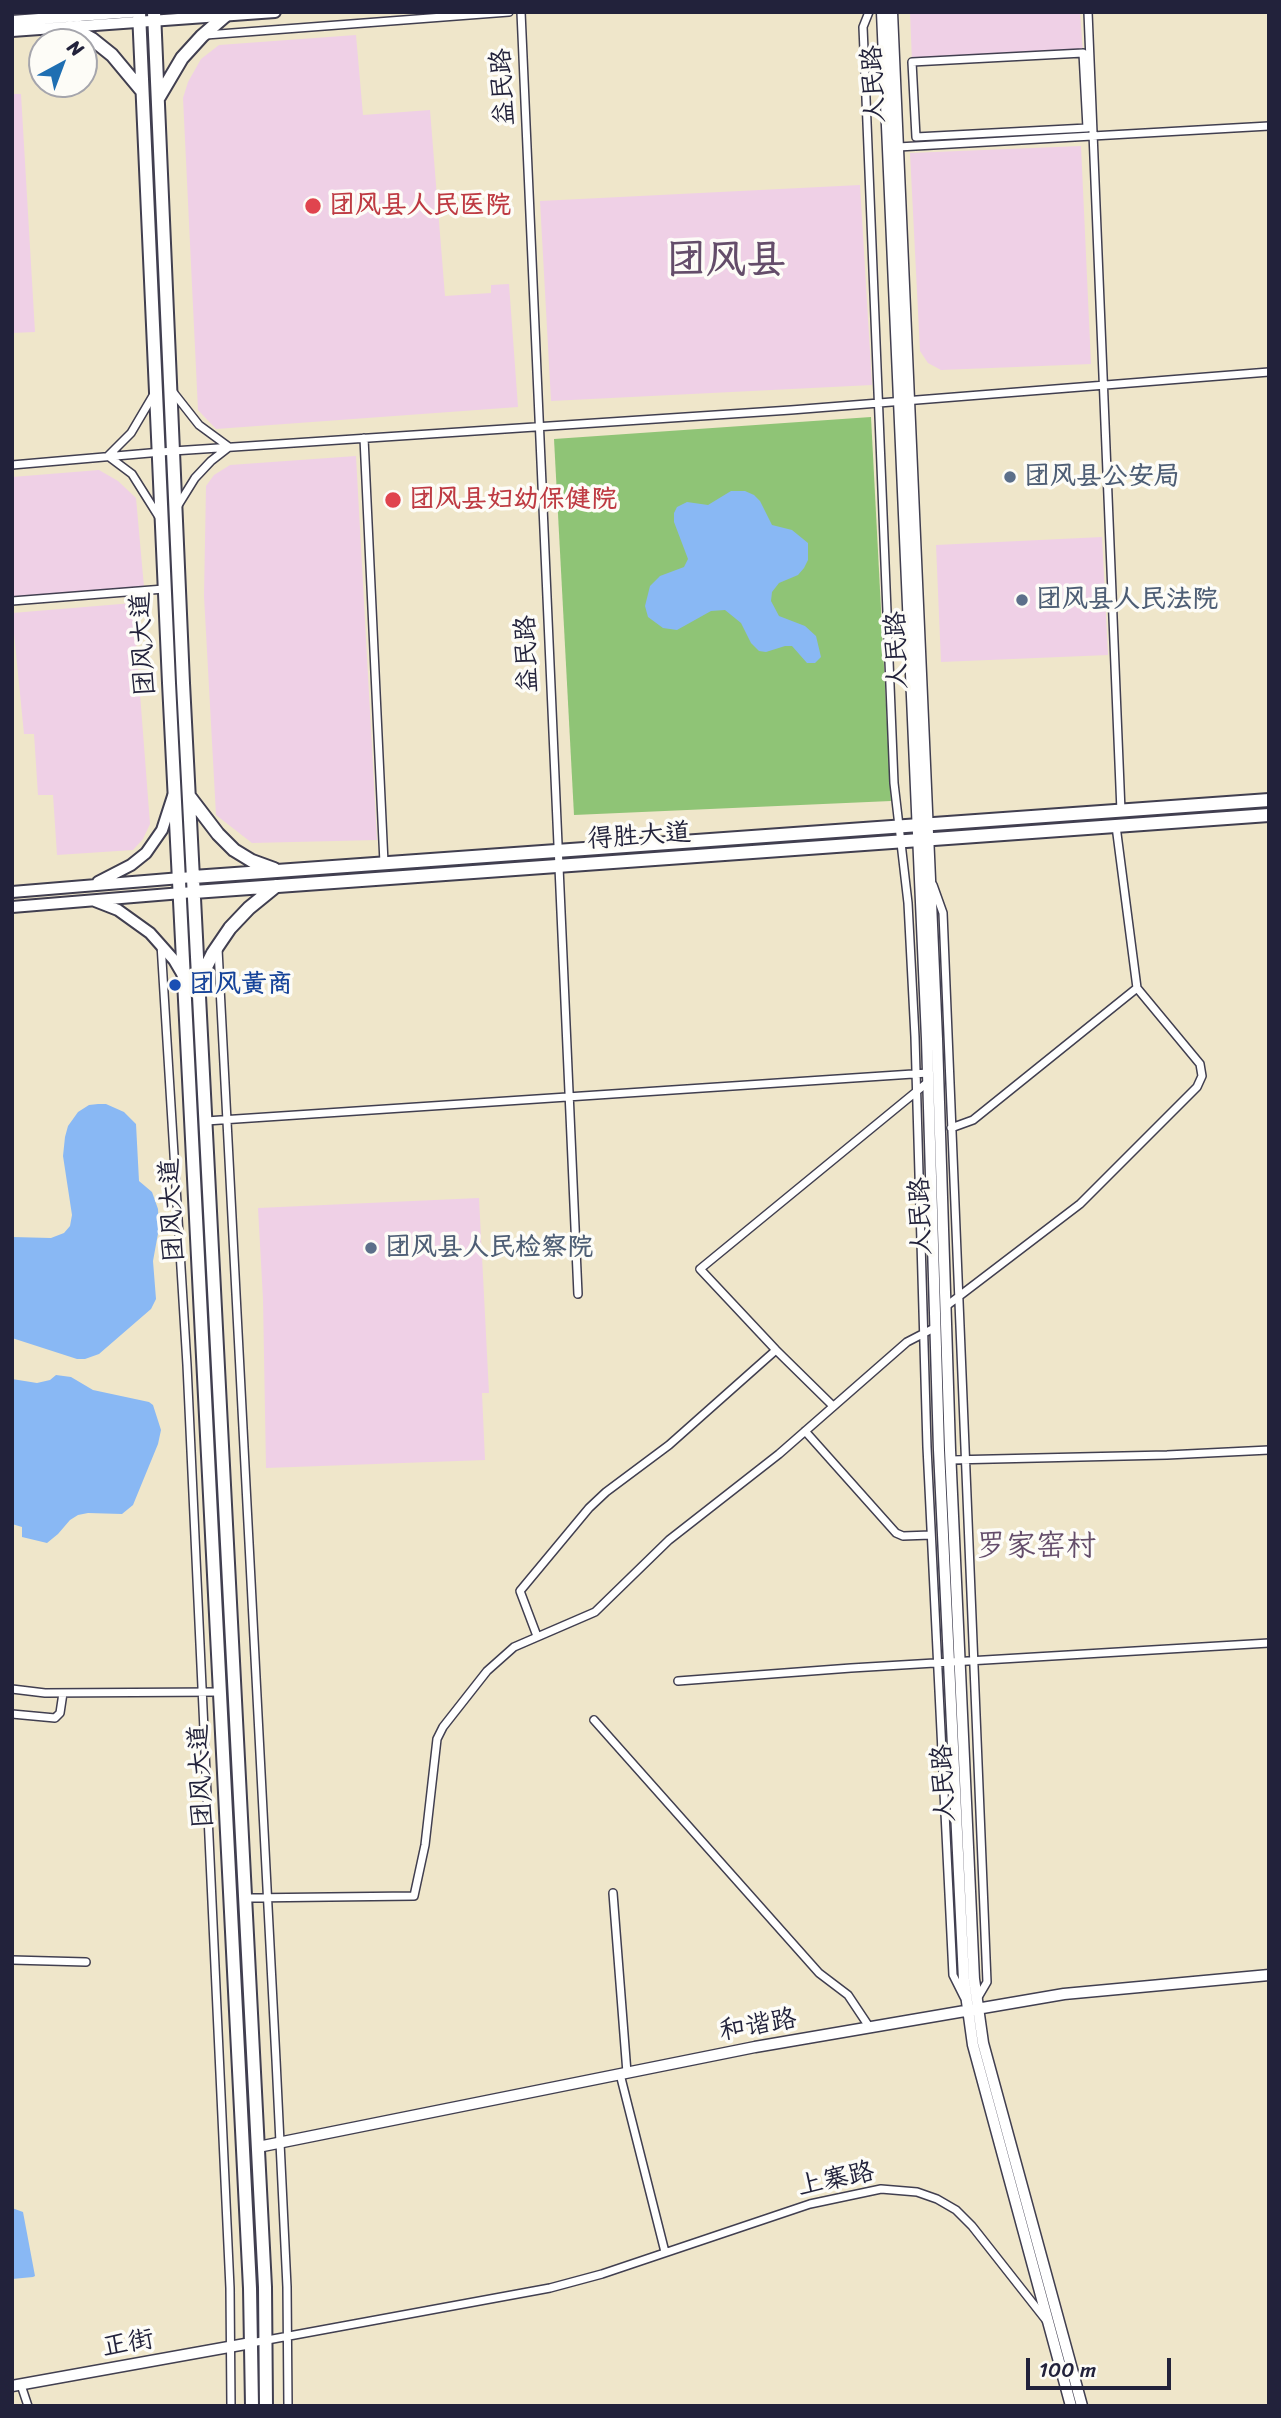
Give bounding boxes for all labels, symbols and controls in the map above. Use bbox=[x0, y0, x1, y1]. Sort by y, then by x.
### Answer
north arrow bbox=[28, 28, 98, 98]
text: N bbox=[60, 32, 92, 65]
street label: 人民路 bbox=[857, 44, 893, 124]
street label: 益民路 bbox=[486, 47, 522, 127]
place label: 团风县人民医院 bbox=[329, 190, 511, 222]
marker: 团风县人民医院 bbox=[303, 196, 323, 216]
district label: 团风县 bbox=[666, 238, 786, 286]
place label: 团风县公安局 bbox=[1024, 461, 1180, 493]
marker: 团风县公安局 bbox=[1002, 469, 1018, 485]
place label: 团风县妇幼保健院 bbox=[409, 484, 617, 516]
marker: 团风县妇幼保健院 bbox=[383, 490, 403, 510]
place label: 团风县人民法院 bbox=[1036, 584, 1218, 616]
street label: 团风大道 bbox=[126, 591, 162, 697]
marker: 团风县人民法院 bbox=[1014, 592, 1030, 608]
street label: 人民路 bbox=[881, 610, 915, 690]
street label: 益民路 bbox=[511, 614, 545, 694]
street label: 得胜大道 bbox=[586, 818, 692, 856]
place label: 团风黄商 bbox=[189, 969, 293, 1001]
marker: 团风黄商 bbox=[167, 977, 183, 993]
street label: 团风大道 bbox=[155, 1157, 191, 1263]
street label: 人民路 bbox=[905, 1176, 939, 1256]
place label: 团风县人民检察院 bbox=[385, 1232, 593, 1264]
marker: 团风县人民检察院 bbox=[363, 1240, 379, 1256]
district label: 罗家窑村 bbox=[976, 1529, 1096, 1565]
street label: 团风大道 bbox=[184, 1723, 220, 1829]
street label: 人民路 bbox=[927, 1743, 963, 1823]
street label: 和谐路 bbox=[717, 2004, 799, 2048]
street label: 上寨路 bbox=[795, 2157, 877, 2203]
street label: 正街 bbox=[100, 2324, 156, 2364]
scale bar bbox=[1029, 2344, 1174, 2388]
text: 100 m bbox=[1039, 2351, 1096, 2389]

